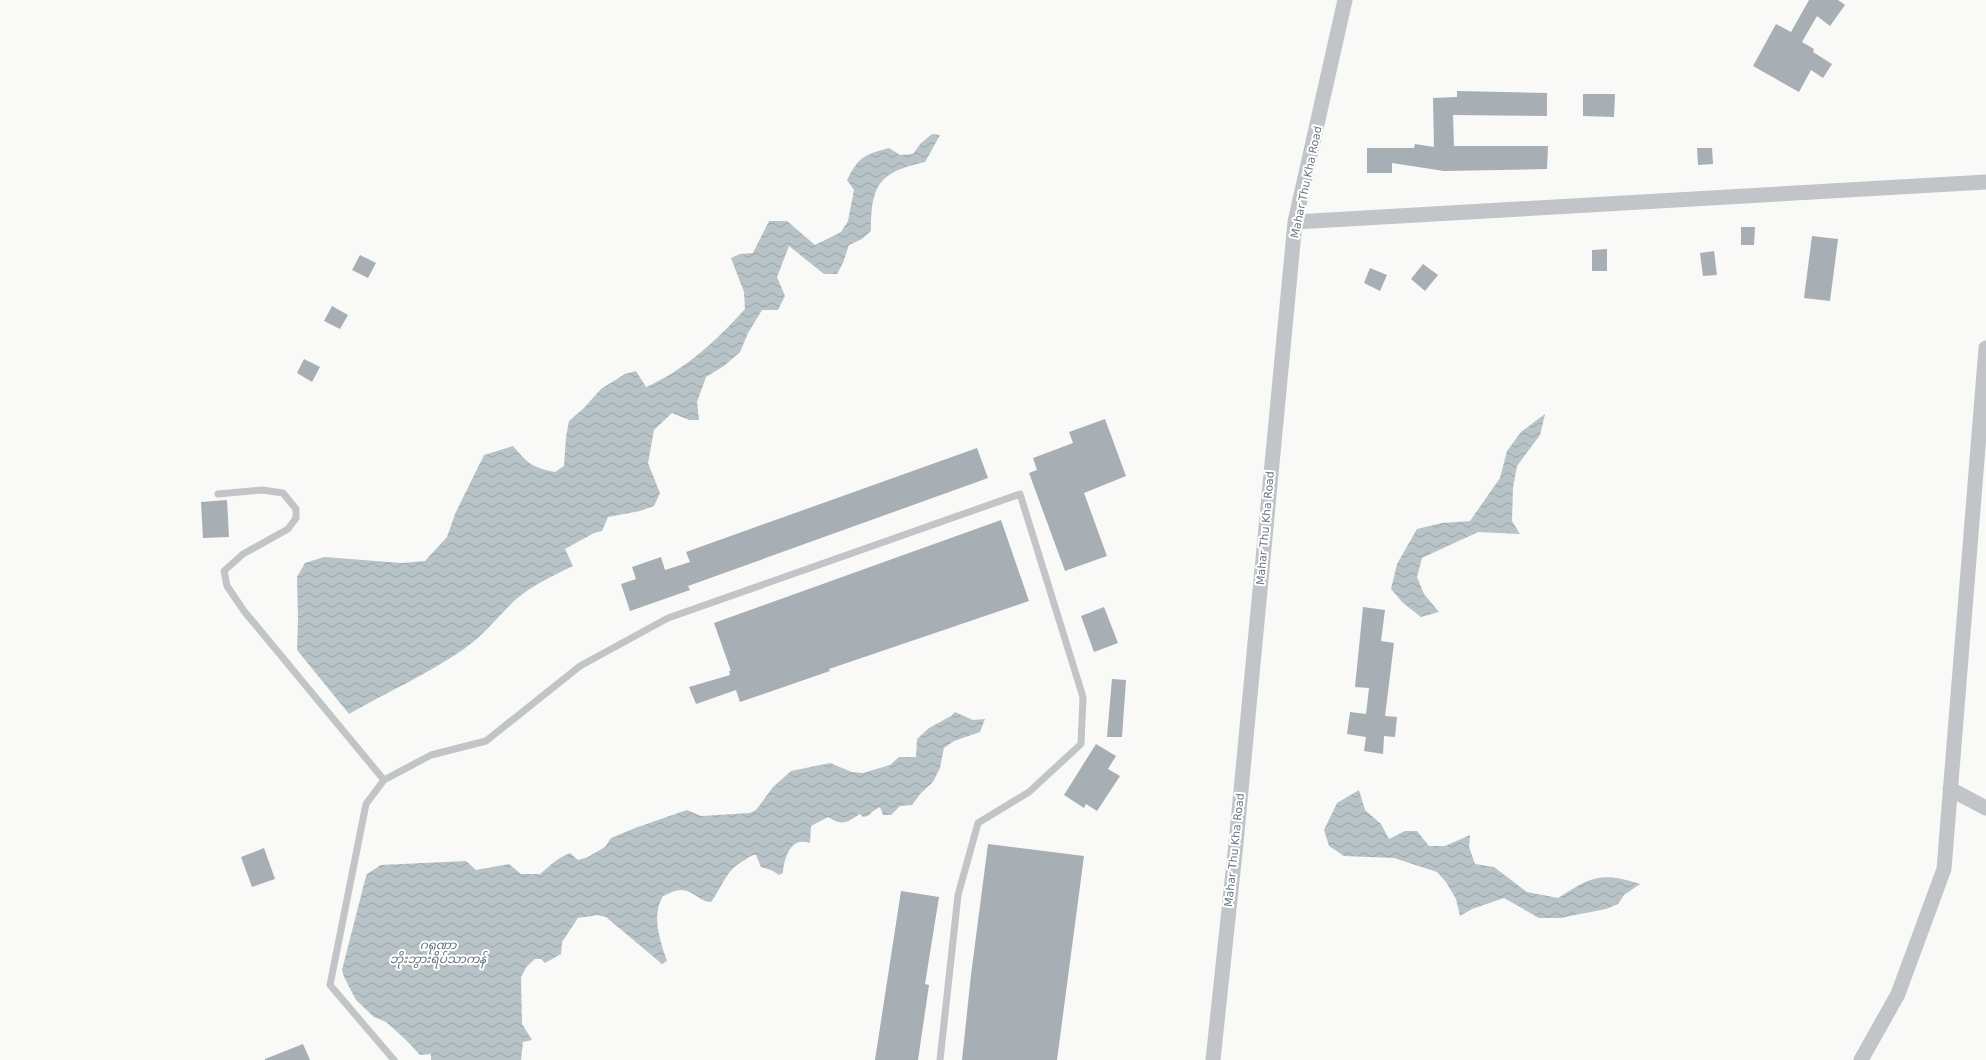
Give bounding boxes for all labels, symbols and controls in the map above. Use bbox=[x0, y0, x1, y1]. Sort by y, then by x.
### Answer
street label: Mahar Thu Kha Road bbox=[1288, 125, 1325, 239]
street label: Mahar Thu Kha Road bbox=[1254, 471, 1277, 585]
street label: Mahar Thu Kha Road bbox=[1222, 793, 1247, 907]
water label: ဂရုဏာ ဘိုးဘွားရိပ်သာကန် bbox=[390, 938, 488, 969]

